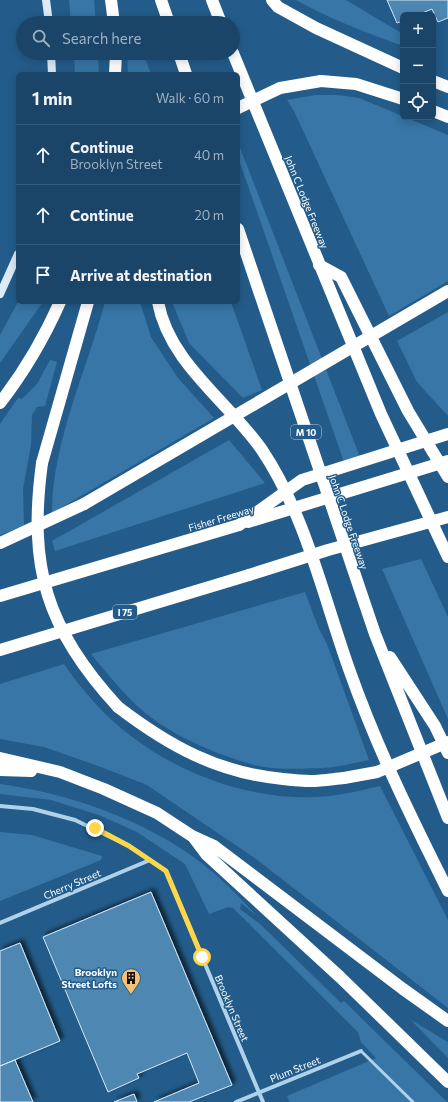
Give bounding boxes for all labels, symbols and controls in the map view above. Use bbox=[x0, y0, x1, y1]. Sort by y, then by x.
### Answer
map controls bbox=[400, 12, 436, 120]
button: + bbox=[400, 12, 436, 48]
search box bbox=[16, 16, 240, 60]
icon: search bbox=[30, 27, 52, 49]
text: Search here bbox=[62, 29, 141, 47]
button: − bbox=[400, 48, 436, 84]
button: locate bbox=[400, 84, 436, 120]
text: 1 min bbox=[32, 88, 72, 109]
text: Walk · 60 m bbox=[156, 90, 224, 106]
text: Continue bbox=[70, 138, 134, 156]
icon: ahead bbox=[32, 144, 54, 166]
text: 40 m bbox=[194, 147, 224, 163]
street label: John C Lodge Freeway bbox=[283, 154, 331, 250]
text: Brooklyn Street bbox=[70, 156, 163, 172]
icon: ahead bbox=[32, 204, 54, 226]
text: Continue bbox=[70, 206, 134, 224]
text: 20 m bbox=[195, 207, 224, 223]
icon: arrive bbox=[32, 264, 54, 286]
text: Arrive at destination bbox=[70, 266, 212, 284]
road number: M 10 bbox=[291, 425, 321, 439]
street label: John C Lodge Freeway bbox=[327, 473, 371, 571]
street label: Fisher Freeway bbox=[187, 502, 255, 534]
road number: I 75 bbox=[113, 605, 137, 619]
route end bbox=[86, 819, 104, 837]
street label: Cherry Street bbox=[41, 867, 103, 901]
route start bbox=[193, 948, 211, 966]
place label: Brooklyn Street Lofts bbox=[62, 966, 117, 990]
building icon: Brooklyn Street Lofts bbox=[120, 967, 142, 995]
street label: Brooklyn Street bbox=[213, 973, 251, 1043]
street label: Plum Street bbox=[268, 1053, 322, 1085]

